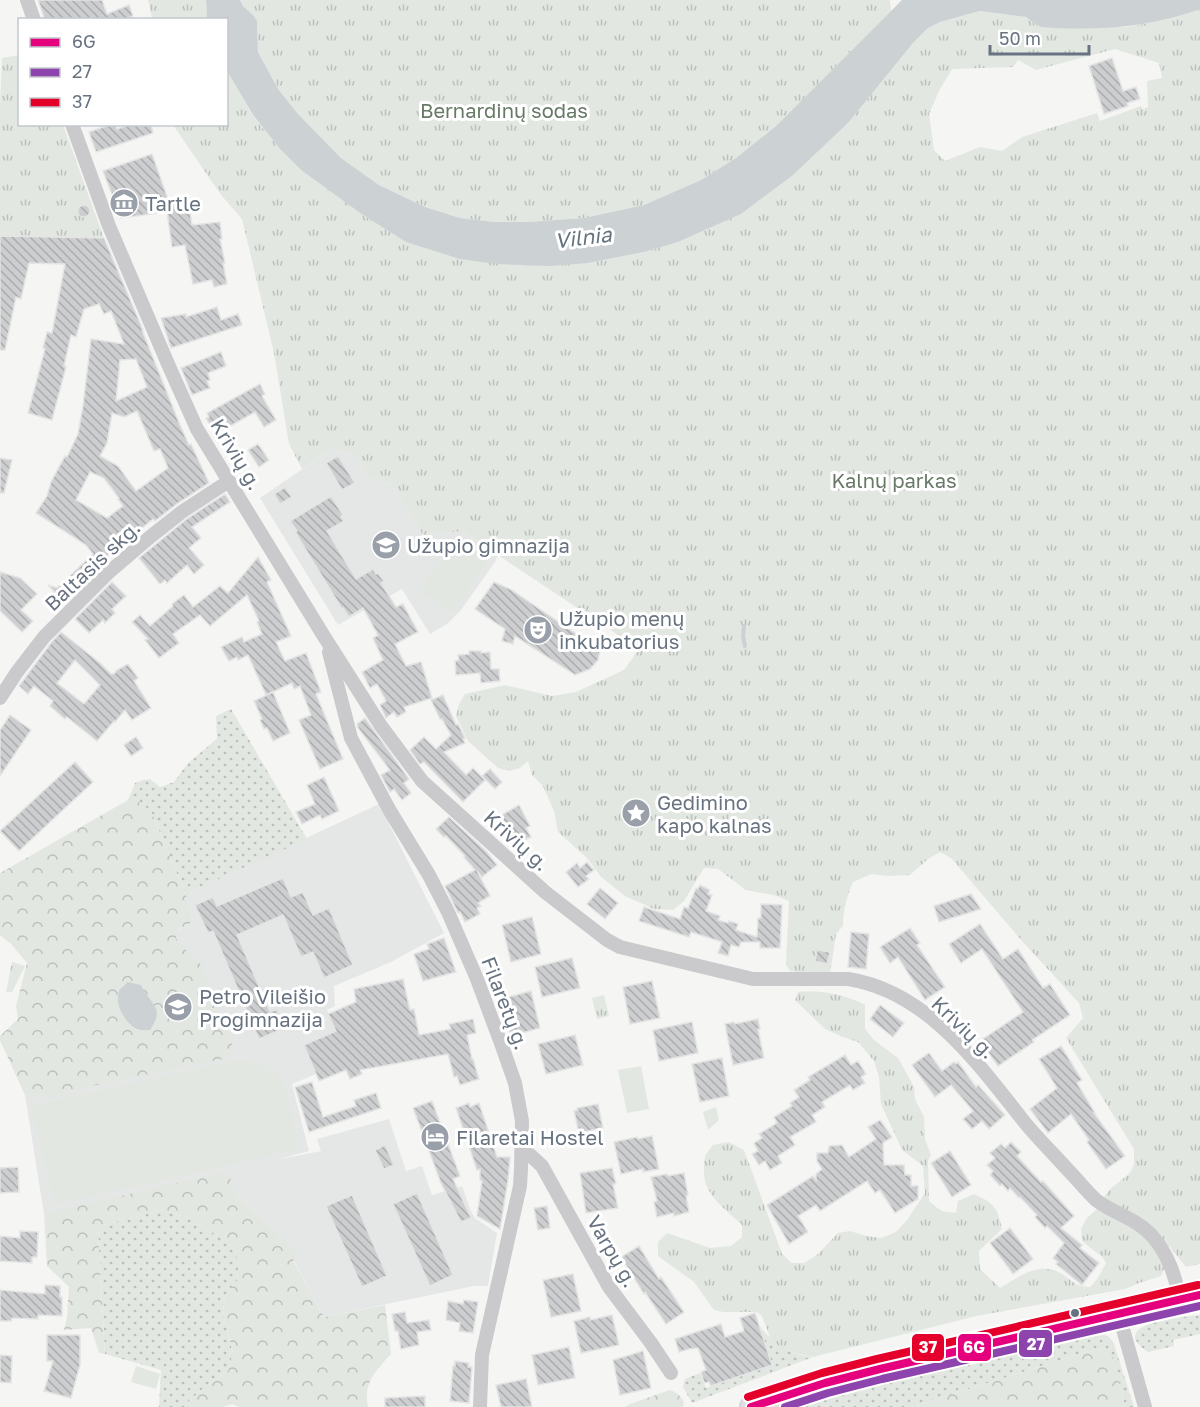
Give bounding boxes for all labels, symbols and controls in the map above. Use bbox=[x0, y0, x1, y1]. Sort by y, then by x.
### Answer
legend bbox=[18, 18, 228, 126]
scale bar bbox=[990, 18, 1089, 56]
text: 50 m bbox=[999, 27, 1041, 49]
text: 6G bbox=[72, 30, 96, 52]
text: 27 bbox=[72, 60, 92, 82]
text: 37 bbox=[72, 90, 92, 112]
park label: Bernardinų sodas bbox=[420, 98, 588, 122]
museum icon: Tartle bbox=[108, 187, 140, 219]
place label: Tartle bbox=[145, 191, 201, 215]
water label: Vilnia bbox=[553, 220, 614, 253]
street label: Krivių g. bbox=[206, 414, 268, 494]
park label: Kalnų parkas bbox=[831, 468, 957, 492]
street label: Baltasis skg. bbox=[39, 515, 145, 615]
school or university icon: Užupio gimnazija bbox=[370, 529, 402, 561]
place label: Užupio gimnazija bbox=[407, 533, 570, 557]
place label: Užupio menų inkubatorius bbox=[559, 606, 684, 653]
theatre icon: Užupio menų inkubatorius bbox=[522, 614, 554, 646]
place label: Gedimino kapo kalnas bbox=[657, 790, 772, 837]
place icon: Gedimino kapo kalnas bbox=[620, 797, 652, 829]
street label: Krivių g. bbox=[480, 805, 554, 875]
street label: Filaretų g. bbox=[477, 953, 535, 1053]
place label: Petro Vileišio Progimnazija bbox=[199, 984, 326, 1031]
school or university icon: Petro Vileišio Progimnazija bbox=[162, 991, 194, 1023]
street label: Krivių g. bbox=[927, 991, 1001, 1063]
hotel icon: Filaretai Hostel bbox=[419, 1121, 451, 1153]
place label: Filaretai Hostel bbox=[456, 1125, 604, 1149]
street label: Varpų g. bbox=[583, 1211, 643, 1291]
unlabelled marker bbox=[1069, 1307, 1081, 1319]
line badge: 27 bbox=[1018, 1329, 1053, 1358]
line badge: 37 bbox=[911, 1333, 945, 1362]
line badge: 6G bbox=[957, 1333, 992, 1362]
text: 27 bbox=[1027, 1334, 1046, 1354]
text: 37 bbox=[919, 1337, 938, 1357]
text: 6G bbox=[963, 1337, 985, 1357]

